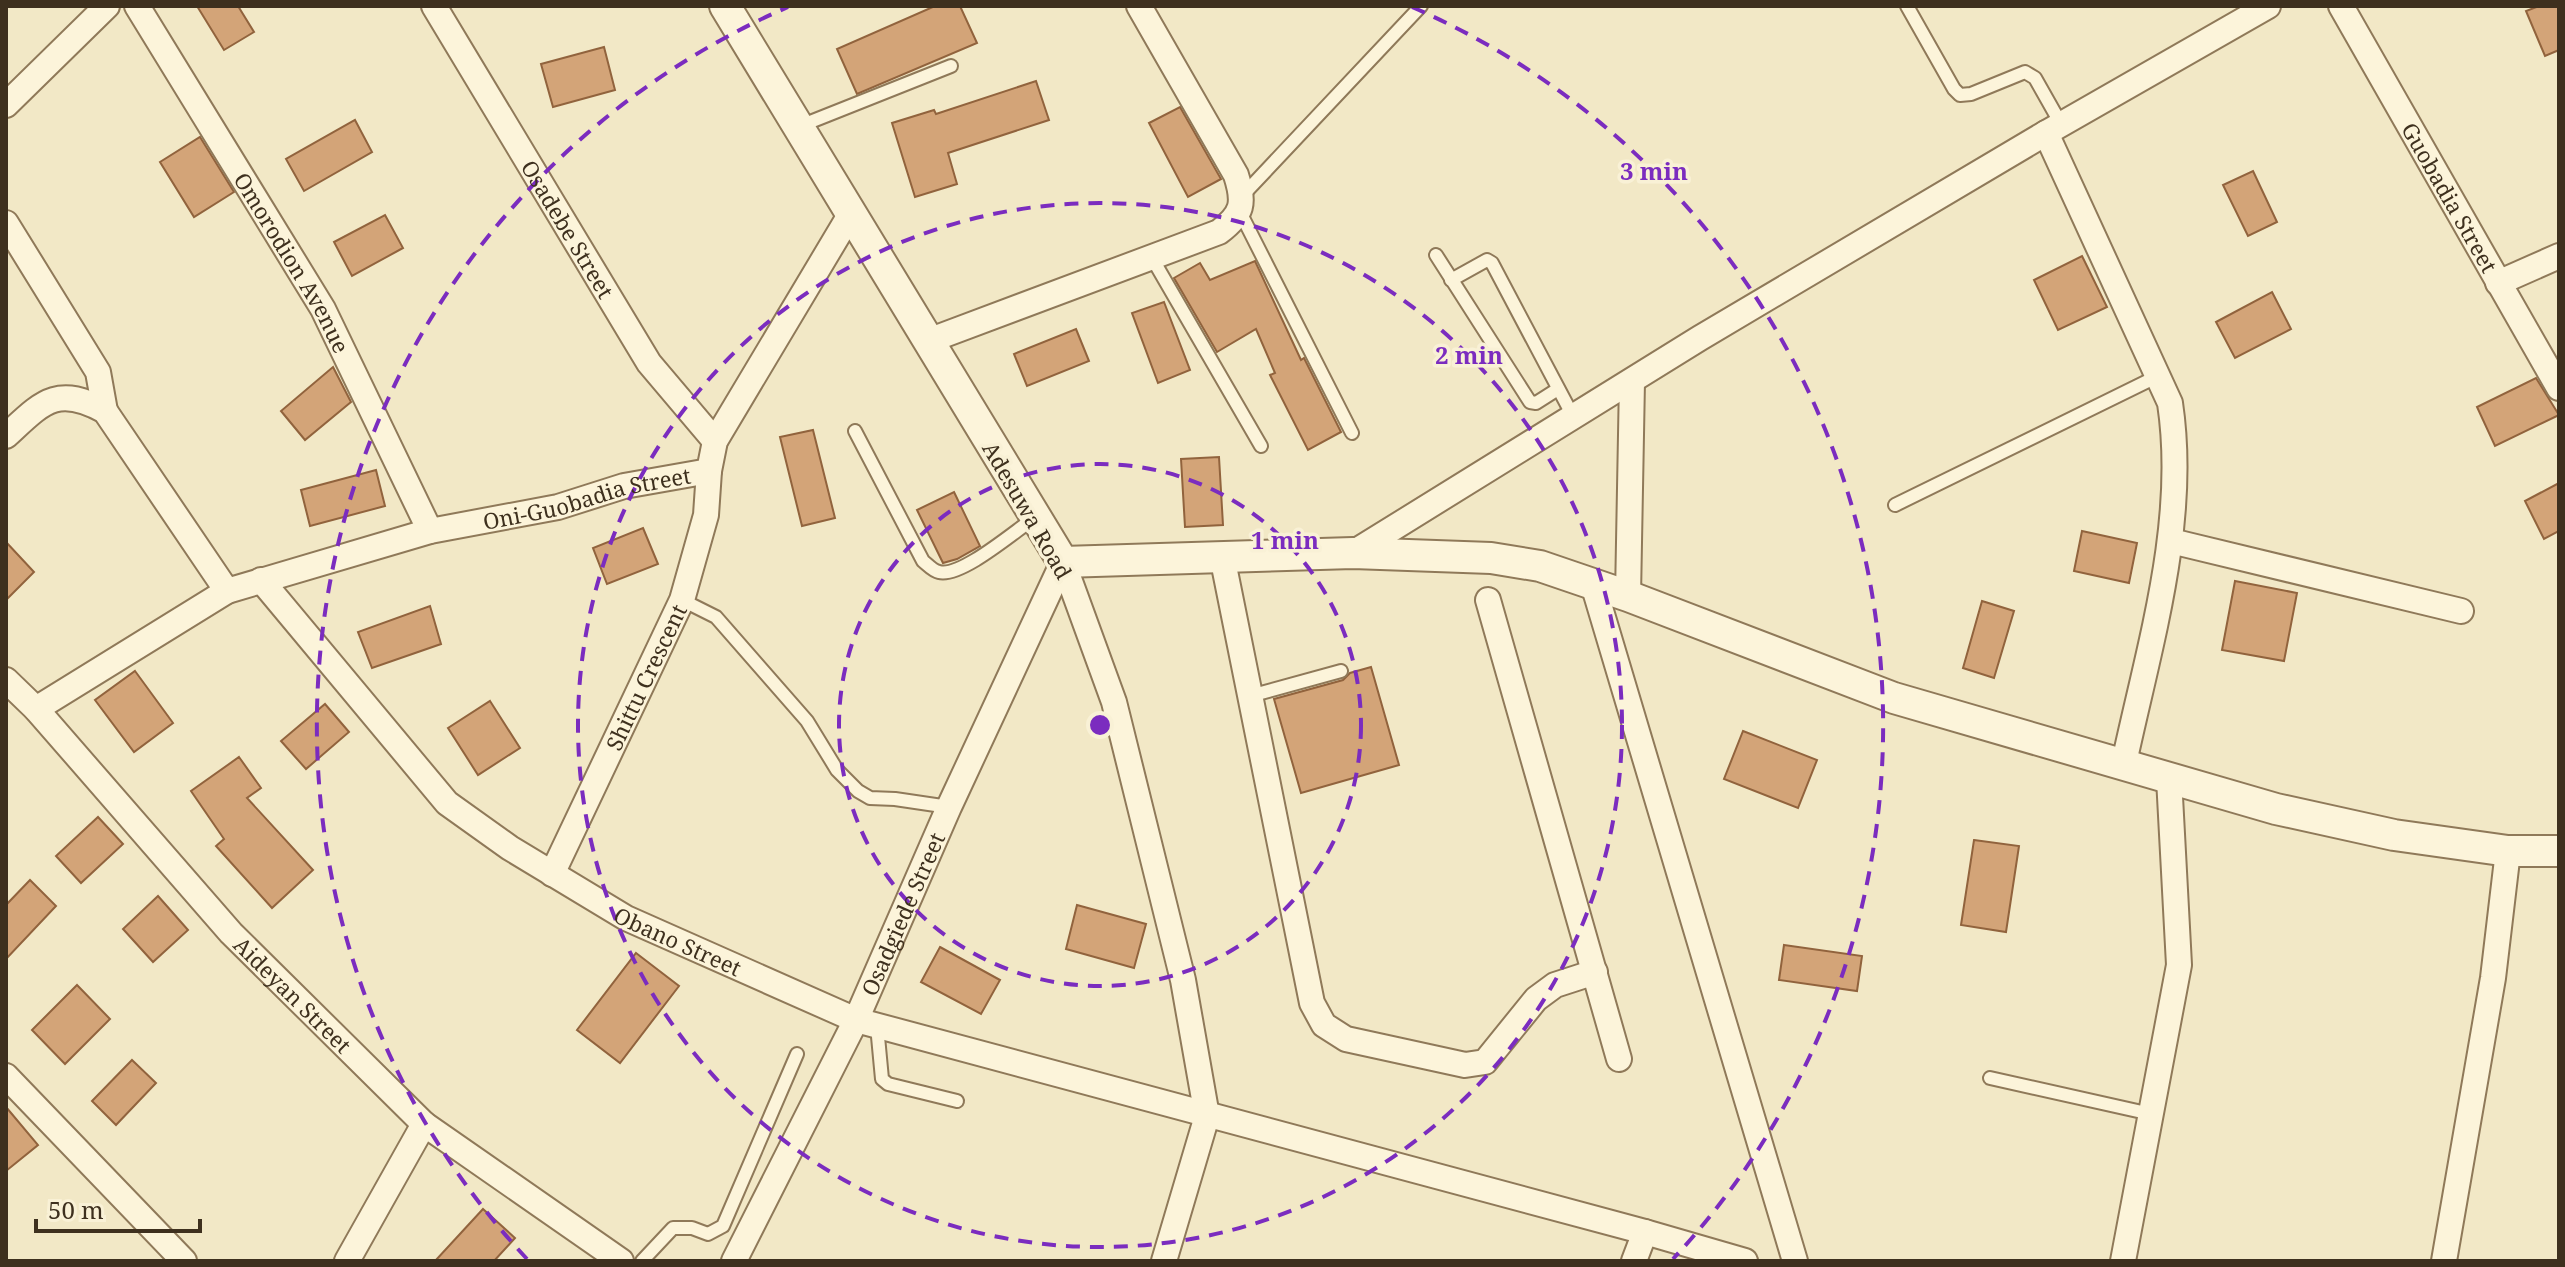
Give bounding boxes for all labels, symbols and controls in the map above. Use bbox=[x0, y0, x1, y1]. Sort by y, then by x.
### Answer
street label: Guobadia Street bbox=[2395, 117, 2505, 278]
street label: Osadebe Street bbox=[515, 154, 621, 304]
text: 3 min bbox=[1620, 154, 1688, 187]
street label: Omorodion Avenue bbox=[228, 167, 357, 358]
text: 2 min bbox=[1435, 338, 1503, 371]
street label: Adesuwa Road bbox=[976, 436, 1080, 585]
street label: Oni-Guobadia Street bbox=[480, 460, 693, 536]
text: 1 min bbox=[1251, 523, 1319, 556]
street label: Shittu Crescent bbox=[598, 599, 693, 755]
centre of rings bbox=[1086, 711, 1114, 739]
street label: Osadgiede Street bbox=[854, 827, 951, 1000]
street label: Obano Street bbox=[608, 899, 746, 982]
street label: Aideyan Street bbox=[228, 930, 359, 1059]
scale bar bbox=[36, 1183, 200, 1233]
text: 50 m bbox=[48, 1193, 104, 1226]

